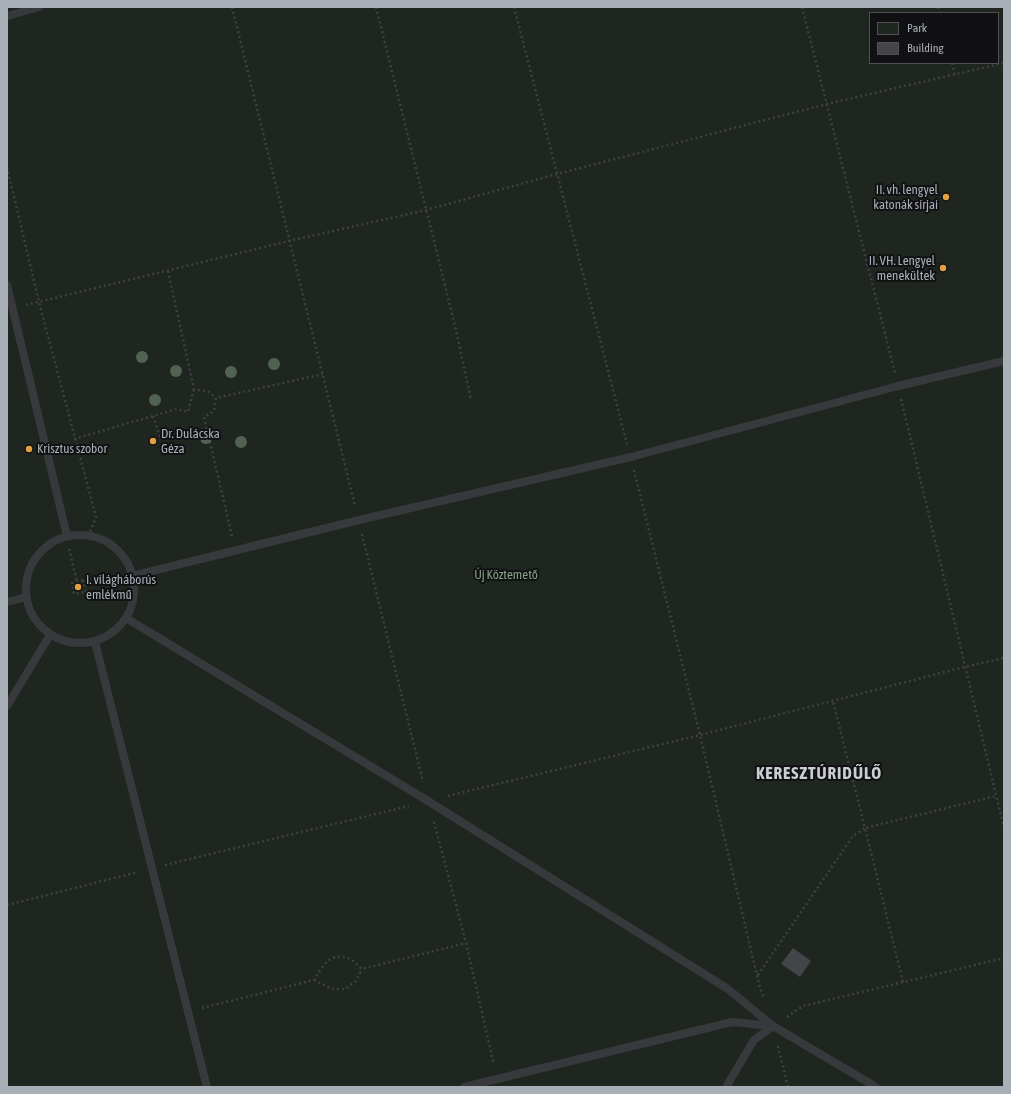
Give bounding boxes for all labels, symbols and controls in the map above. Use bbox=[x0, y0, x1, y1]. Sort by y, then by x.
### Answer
legend bbox=[869, 12, 999, 64]
text: Park bbox=[907, 21, 927, 35]
text: Building bbox=[907, 41, 944, 55]
place label: II. vh. lengyel katonák sírjai bbox=[873, 182, 938, 213]
marker: II. vh. lengyel katonák sírjai bbox=[941, 192, 951, 202]
place label: II. VH. Lengyel menekültek bbox=[869, 253, 935, 284]
marker: II. VH. Lengyel menekültek bbox=[938, 263, 948, 273]
place label: Dr. Dulácska Géza bbox=[161, 426, 220, 457]
marker: Dr. Dulácska Géza bbox=[148, 436, 158, 446]
place label: Krisztus szobor bbox=[37, 441, 107, 457]
marker: Krisztus szobor bbox=[24, 444, 34, 454]
park label: Új Köztemető bbox=[474, 567, 538, 583]
place label: I. világháborús emlékmű bbox=[86, 572, 156, 603]
marker: I. világháborús emlékmű bbox=[73, 582, 83, 592]
district label: KERESZTÚRIDŰLŐ bbox=[756, 764, 882, 784]

